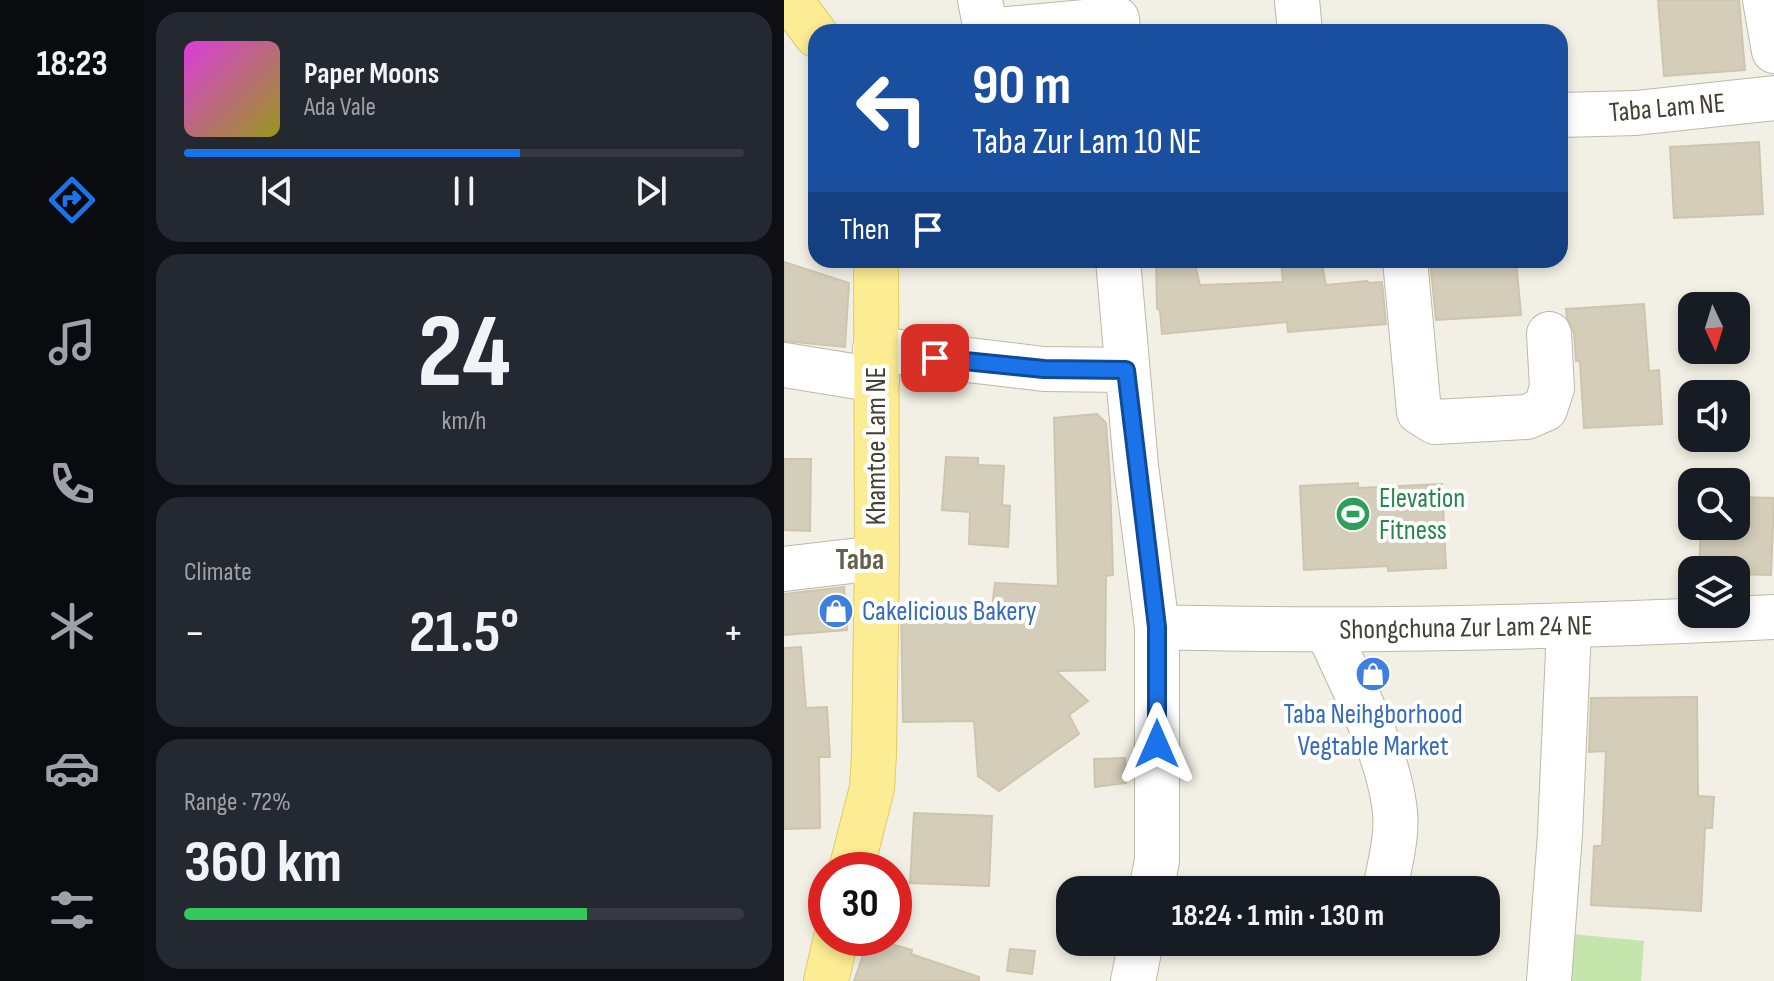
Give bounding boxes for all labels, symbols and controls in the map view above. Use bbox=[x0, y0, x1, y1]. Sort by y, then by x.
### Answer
text: 18:23 bbox=[36, 43, 108, 86]
text: 90 m bbox=[972, 53, 1071, 120]
text: Paper Moons bbox=[304, 56, 439, 92]
icon: left bbox=[840, 56, 944, 160]
street label: Taba Lam NE bbox=[1608, 86, 1726, 130]
text: Ada Vale bbox=[304, 92, 376, 123]
text: Taba Zur Lam 10 NE bbox=[972, 121, 1202, 164]
icon: previous bbox=[255, 169, 299, 213]
icon: pause bbox=[442, 169, 486, 213]
icon: next bbox=[629, 169, 673, 213]
icon: directions bbox=[44, 172, 100, 228]
icon: arrive bbox=[906, 208, 950, 252]
text: Then bbox=[840, 212, 890, 248]
text: 24 bbox=[417, 291, 511, 416]
north arrow bbox=[1678, 292, 1750, 364]
map controls bbox=[1678, 292, 1750, 628]
icon: music bbox=[44, 314, 100, 370]
pin bbox=[901, 324, 969, 392]
icon: arrive bbox=[913, 336, 957, 380]
street label: Khamtoe Lam NE bbox=[860, 367, 893, 525]
button: sound bbox=[1678, 380, 1750, 452]
text: km/h bbox=[442, 406, 486, 437]
icon: phone bbox=[44, 456, 100, 512]
button: search bbox=[1678, 468, 1750, 540]
place label: Elevation Fitness bbox=[1379, 482, 1465, 547]
sports icon: Elevation Fitness bbox=[1334, 495, 1372, 533]
district label: Taba bbox=[836, 542, 884, 578]
button: layers bbox=[1678, 556, 1750, 628]
text: Climate bbox=[184, 557, 252, 588]
shop icon: Cakelicious Bakery bbox=[817, 592, 855, 630]
place label: Cakelicious Bakery bbox=[862, 595, 1037, 628]
text: 21.5° bbox=[409, 597, 519, 669]
icon: climate bbox=[44, 598, 100, 654]
text: − bbox=[184, 607, 206, 660]
text: + bbox=[722, 607, 744, 660]
street label: Shongchuna Zur Lam 24 NE bbox=[1339, 609, 1593, 647]
shop icon: Taba Neihgborhood Vegtable Market bbox=[1354, 655, 1392, 693]
place label: Taba Neihgborhood Vegtable Market bbox=[1283, 698, 1463, 763]
position arrow bbox=[1115, 702, 1199, 786]
icon: car bbox=[44, 740, 100, 796]
text: Range · 72% bbox=[184, 787, 291, 818]
text: 360 km bbox=[184, 827, 342, 899]
speed limit sign: 30 bbox=[808, 852, 912, 956]
icon: filters bbox=[44, 882, 100, 938]
text: 18:24 · 1 min · 130 m bbox=[1172, 898, 1384, 934]

